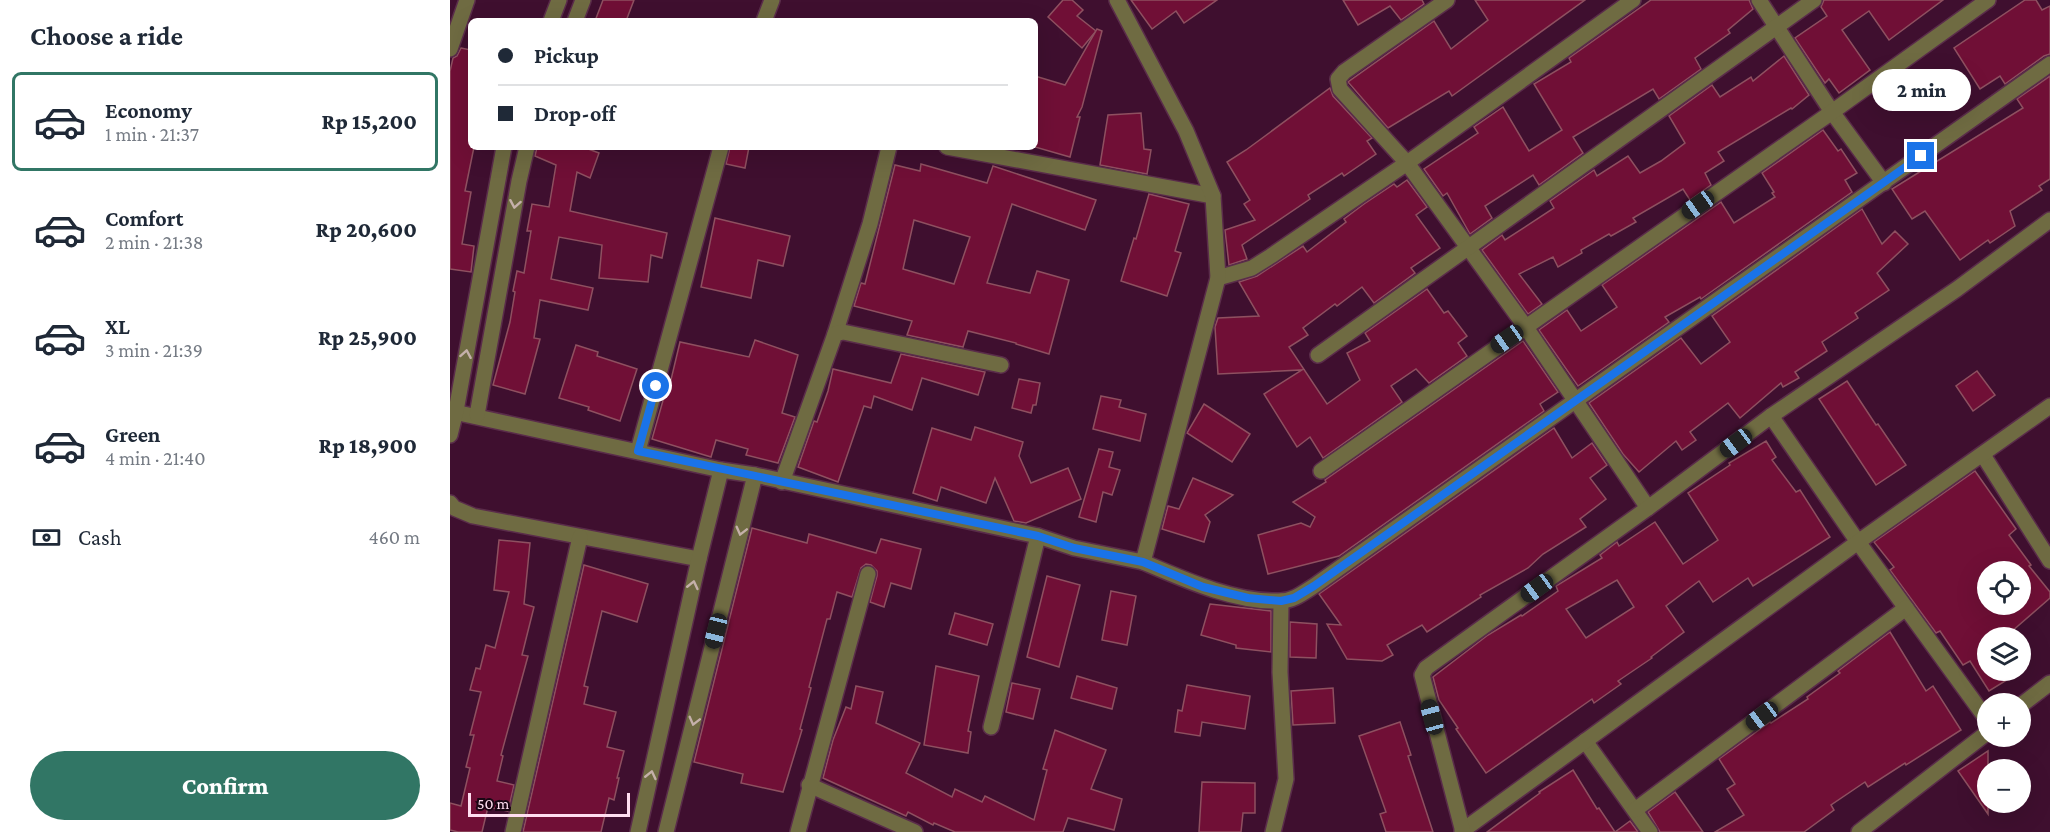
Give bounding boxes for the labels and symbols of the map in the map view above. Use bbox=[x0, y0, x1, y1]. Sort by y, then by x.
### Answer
callout: 2 min bbox=[1872, 69, 1970, 111]
route end bbox=[1907, 142, 1934, 169]
car bbox=[1678, 187, 1718, 223]
one-way arrow bbox=[509, 199, 522, 209]
car bbox=[1487, 321, 1527, 357]
one-way arrow bbox=[459, 349, 472, 359]
route start bbox=[642, 372, 669, 399]
car bbox=[1716, 425, 1756, 461]
one-way arrow bbox=[735, 526, 748, 536]
car bbox=[1517, 570, 1557, 606]
one-way arrow bbox=[686, 580, 699, 590]
car bbox=[703, 611, 729, 651]
car bbox=[1419, 697, 1445, 737]
car bbox=[1742, 698, 1782, 734]
one-way arrow bbox=[688, 715, 701, 725]
one-way arrow bbox=[643, 770, 656, 780]
scale bar bbox=[468, 790, 630, 818]

